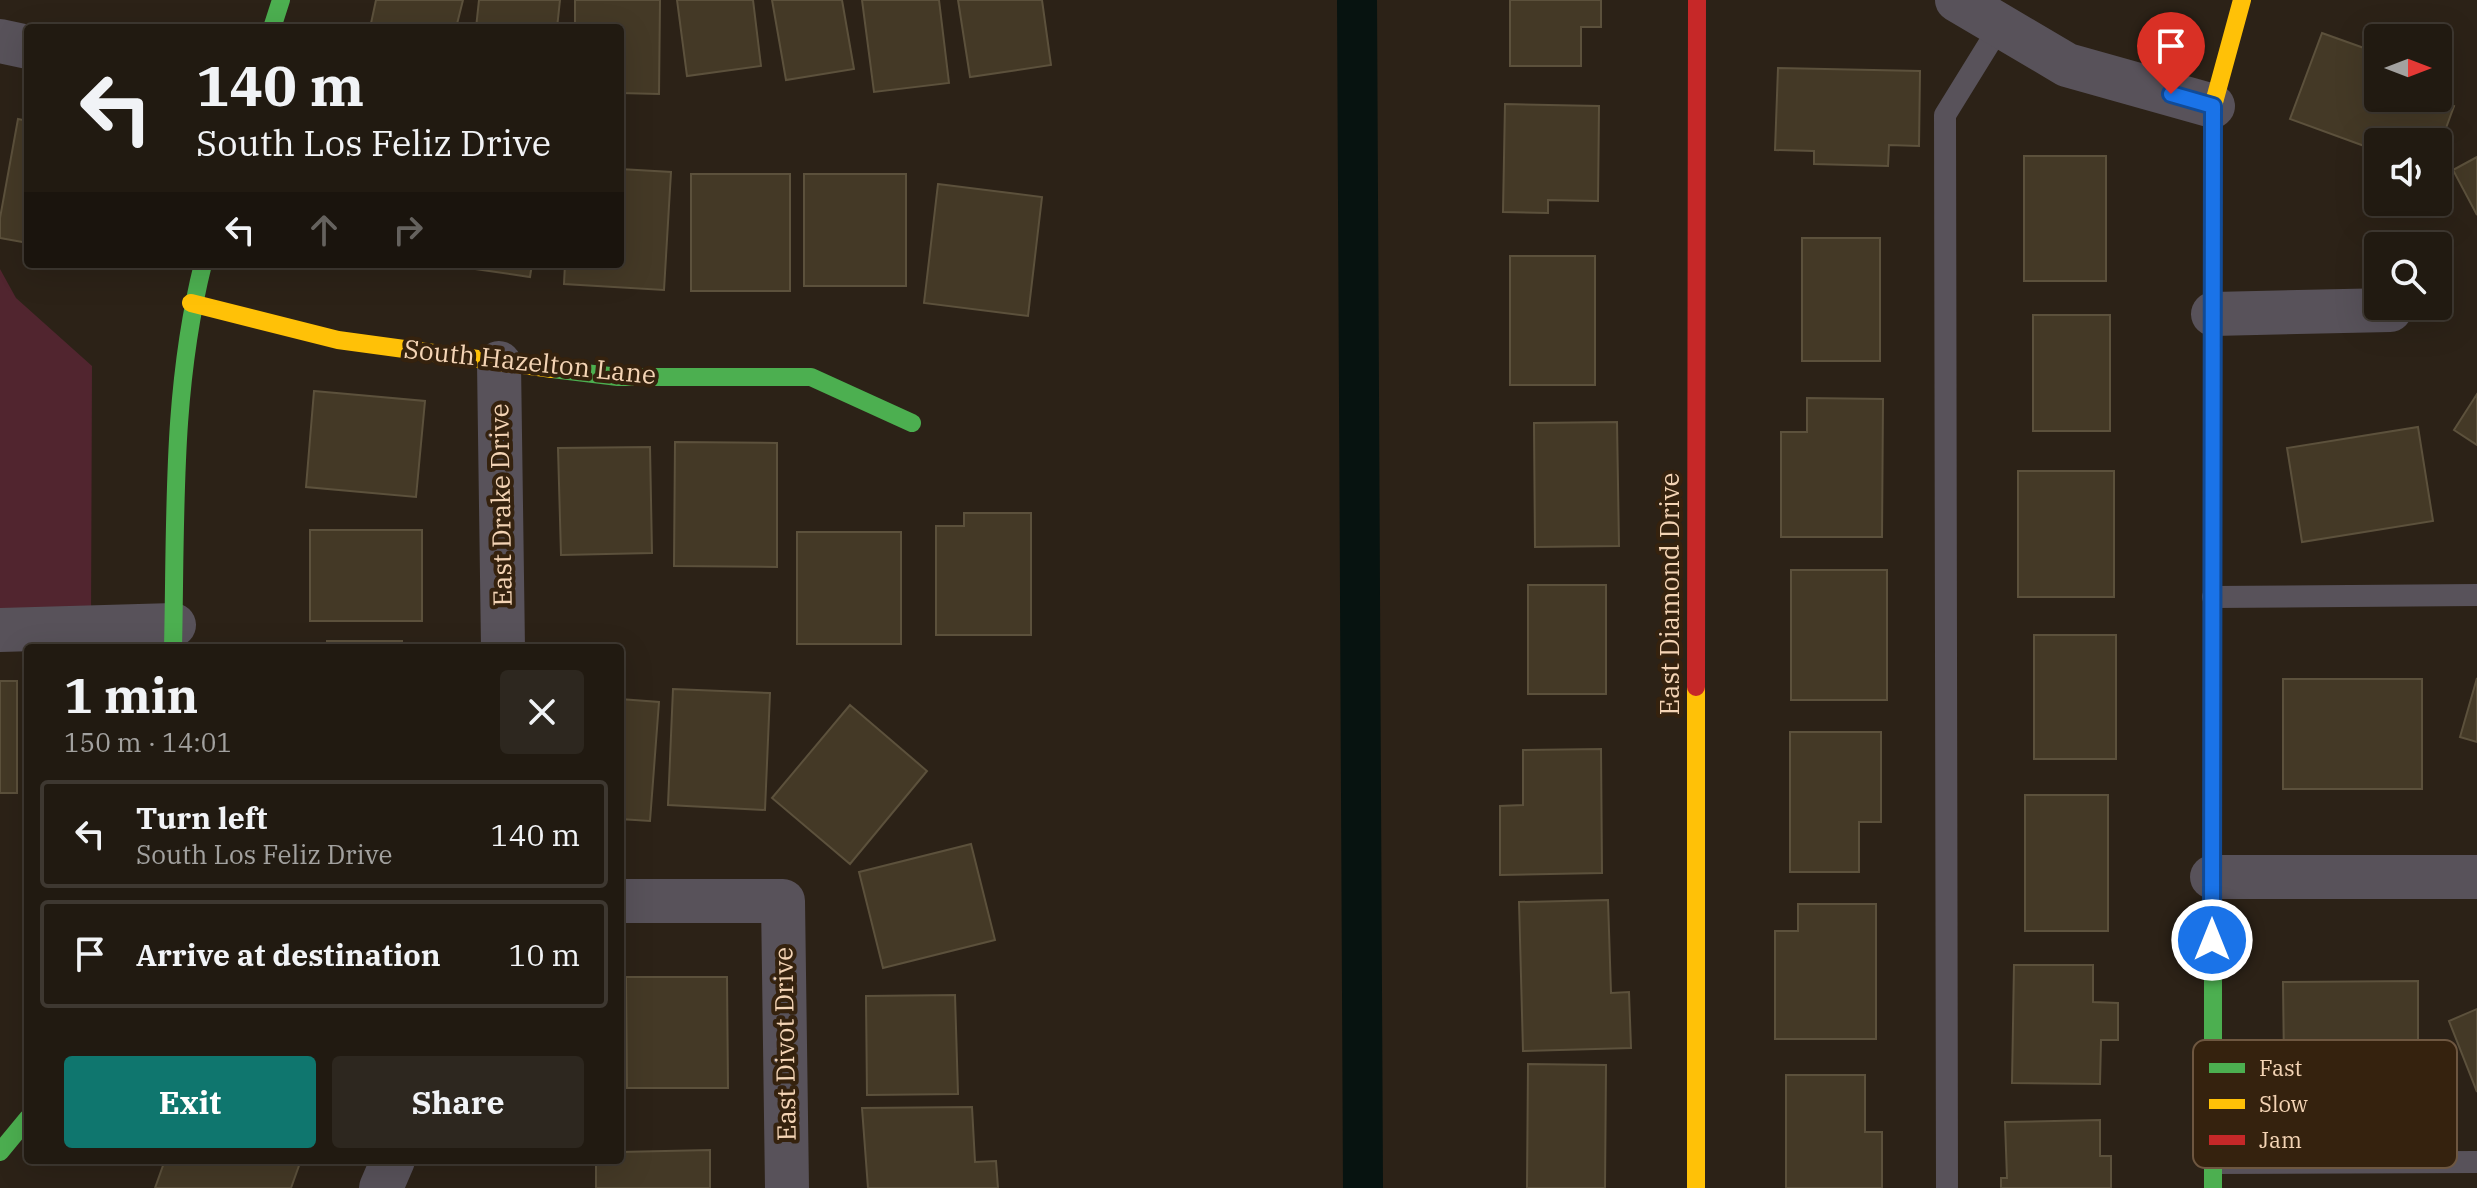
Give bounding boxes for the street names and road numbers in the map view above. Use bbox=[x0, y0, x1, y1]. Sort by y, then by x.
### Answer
street label: South Hazelton Lane bbox=[402, 331, 658, 391]
street label: East Drake Drive bbox=[481, 403, 519, 607]
street label: East Diamond Drive bbox=[1652, 473, 1686, 715]
street label: East Divot Drive bbox=[765, 947, 803, 1141]

